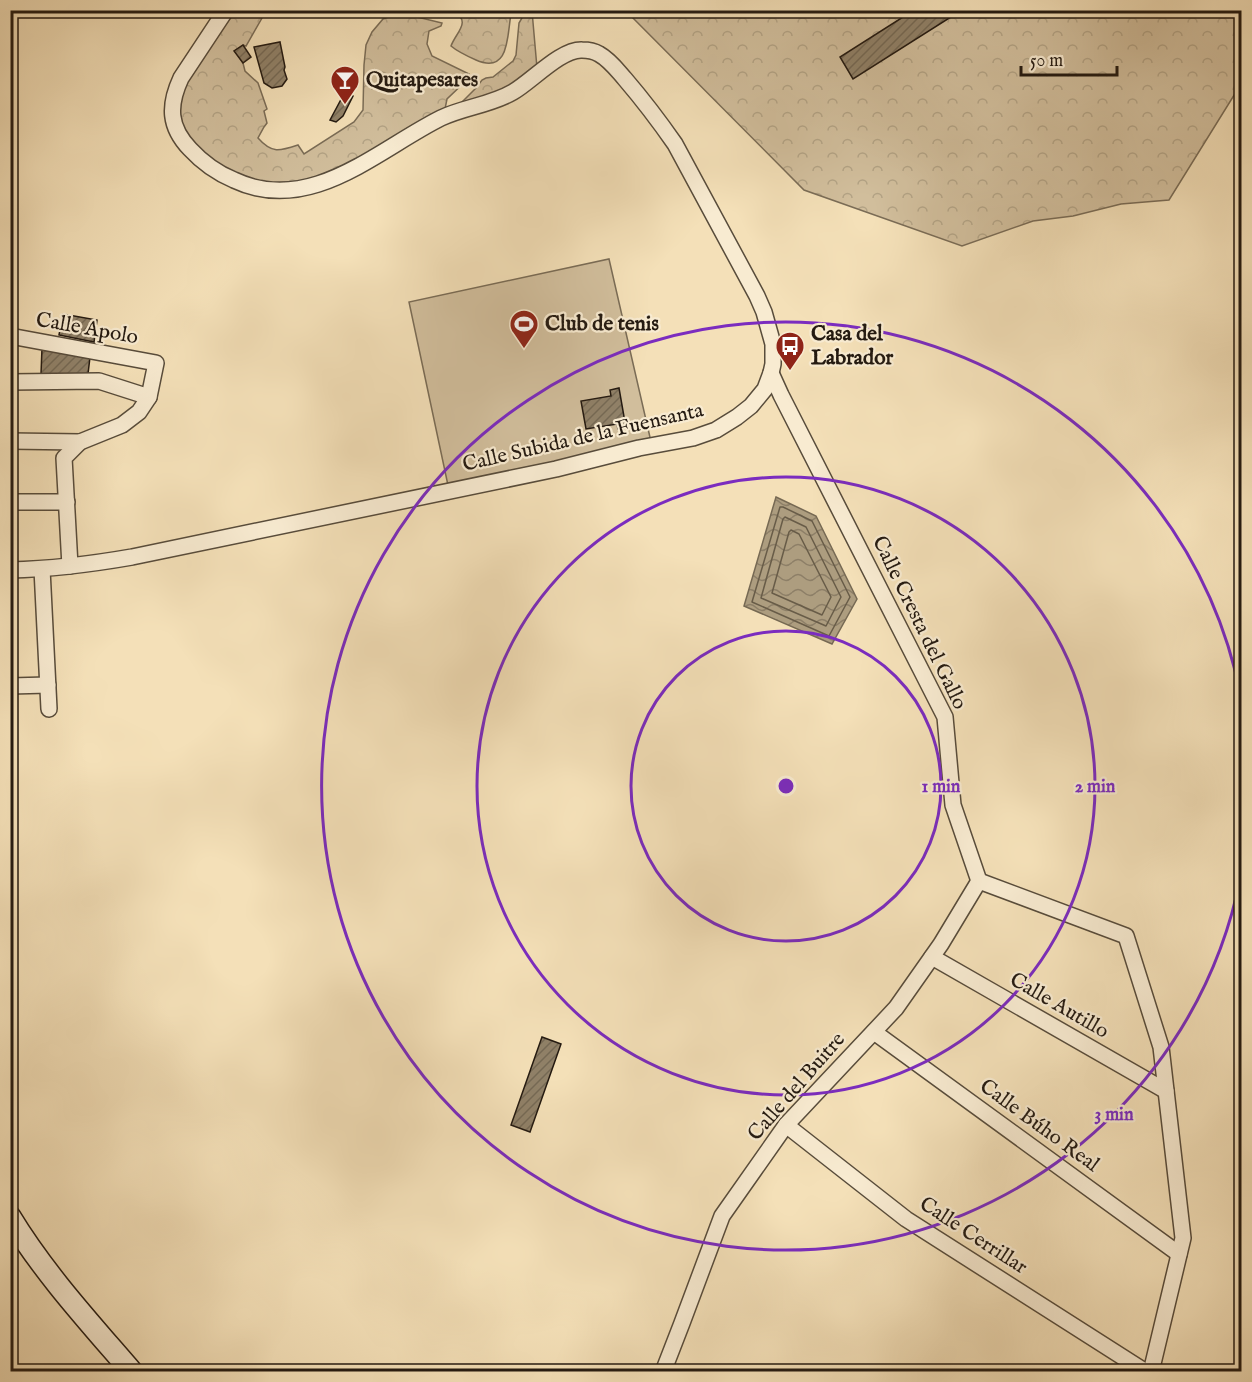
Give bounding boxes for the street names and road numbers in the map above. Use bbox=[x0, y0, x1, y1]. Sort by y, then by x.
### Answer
street label: Calle Apolo bbox=[34, 307, 140, 351]
street label: Calle Subida de la Fuensanta bbox=[460, 397, 707, 479]
street label: Calle Cresta del Gallo bbox=[865, 532, 973, 714]
street label: Calle Autillo bbox=[1004, 967, 1114, 1045]
street label: Calle del Buitre bbox=[742, 1027, 852, 1147]
street label: Calle Búho Real bbox=[974, 1073, 1105, 1179]
street label: Calle Cerrillar bbox=[914, 1191, 1032, 1281]

